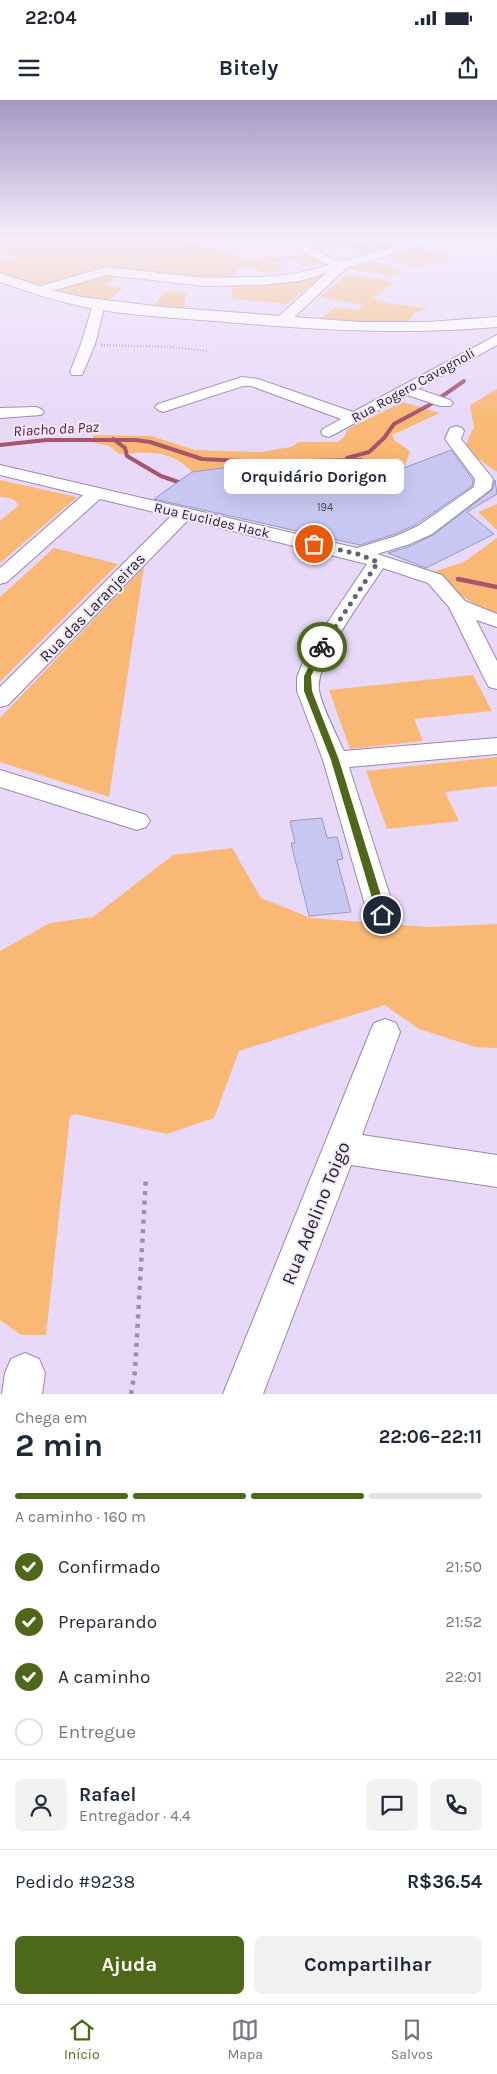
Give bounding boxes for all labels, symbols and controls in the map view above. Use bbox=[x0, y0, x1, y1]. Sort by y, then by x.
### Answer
text: 22:04 bbox=[25, 7, 76, 29]
icon: menu bbox=[15, 54, 43, 82]
icon: share bbox=[454, 54, 482, 82]
text: Bitely bbox=[219, 55, 278, 81]
street label: Rua Rogero Cavagnoli bbox=[349, 344, 478, 426]
water label: Riacho da Paz bbox=[13, 418, 100, 440]
callout: Orquidário Dorigon bbox=[224, 459, 404, 494]
text: Orquidário Dorigon bbox=[241, 467, 387, 486]
street label: Rua Euclides Hack bbox=[152, 499, 271, 542]
house number: 194 bbox=[317, 501, 333, 514]
pin bbox=[293, 523, 335, 565]
icon: bag bbox=[300, 530, 328, 558]
street label: Rua das Laranjeiras bbox=[35, 549, 149, 666]
courier bbox=[297, 622, 347, 672]
icon: bike bbox=[308, 633, 336, 661]
pin bbox=[361, 894, 403, 936]
icon: home bbox=[368, 901, 396, 929]
street label: Rua Adelino Toigo bbox=[277, 1139, 355, 1288]
text: Chega em bbox=[15, 1408, 88, 1427]
text: 22:06–22:11 bbox=[379, 1426, 482, 1448]
text: 2 min bbox=[15, 1427, 103, 1464]
text: A caminho · 160 m bbox=[15, 1507, 146, 1526]
icon: check bbox=[15, 1553, 43, 1581]
text: Confirmado bbox=[58, 1556, 160, 1578]
text: 21:50 bbox=[445, 1557, 482, 1576]
icon: check bbox=[15, 1608, 43, 1636]
text: Preparando bbox=[58, 1611, 157, 1633]
text: 21:52 bbox=[445, 1612, 482, 1631]
icon: check bbox=[15, 1663, 43, 1691]
text: A caminho bbox=[58, 1666, 150, 1688]
text: 22:01 bbox=[445, 1667, 482, 1686]
text: Entregue bbox=[58, 1721, 136, 1743]
button: person bbox=[15, 1779, 67, 1831]
button: chat bbox=[366, 1779, 418, 1831]
button: phone bbox=[430, 1779, 482, 1831]
text: Rafael bbox=[79, 1784, 136, 1806]
text: Entregador · 4.4 bbox=[79, 1806, 191, 1825]
text: Pedido #9238 bbox=[15, 1871, 135, 1893]
text: R$36.54 bbox=[407, 1871, 482, 1893]
button: Ajuda bbox=[15, 1936, 244, 1994]
button: Compartilhar bbox=[254, 1936, 482, 1994]
tab: Início bbox=[64, 2016, 100, 2063]
tab: Mapa bbox=[227, 2016, 263, 2063]
tab: Salvos bbox=[391, 2016, 433, 2063]

